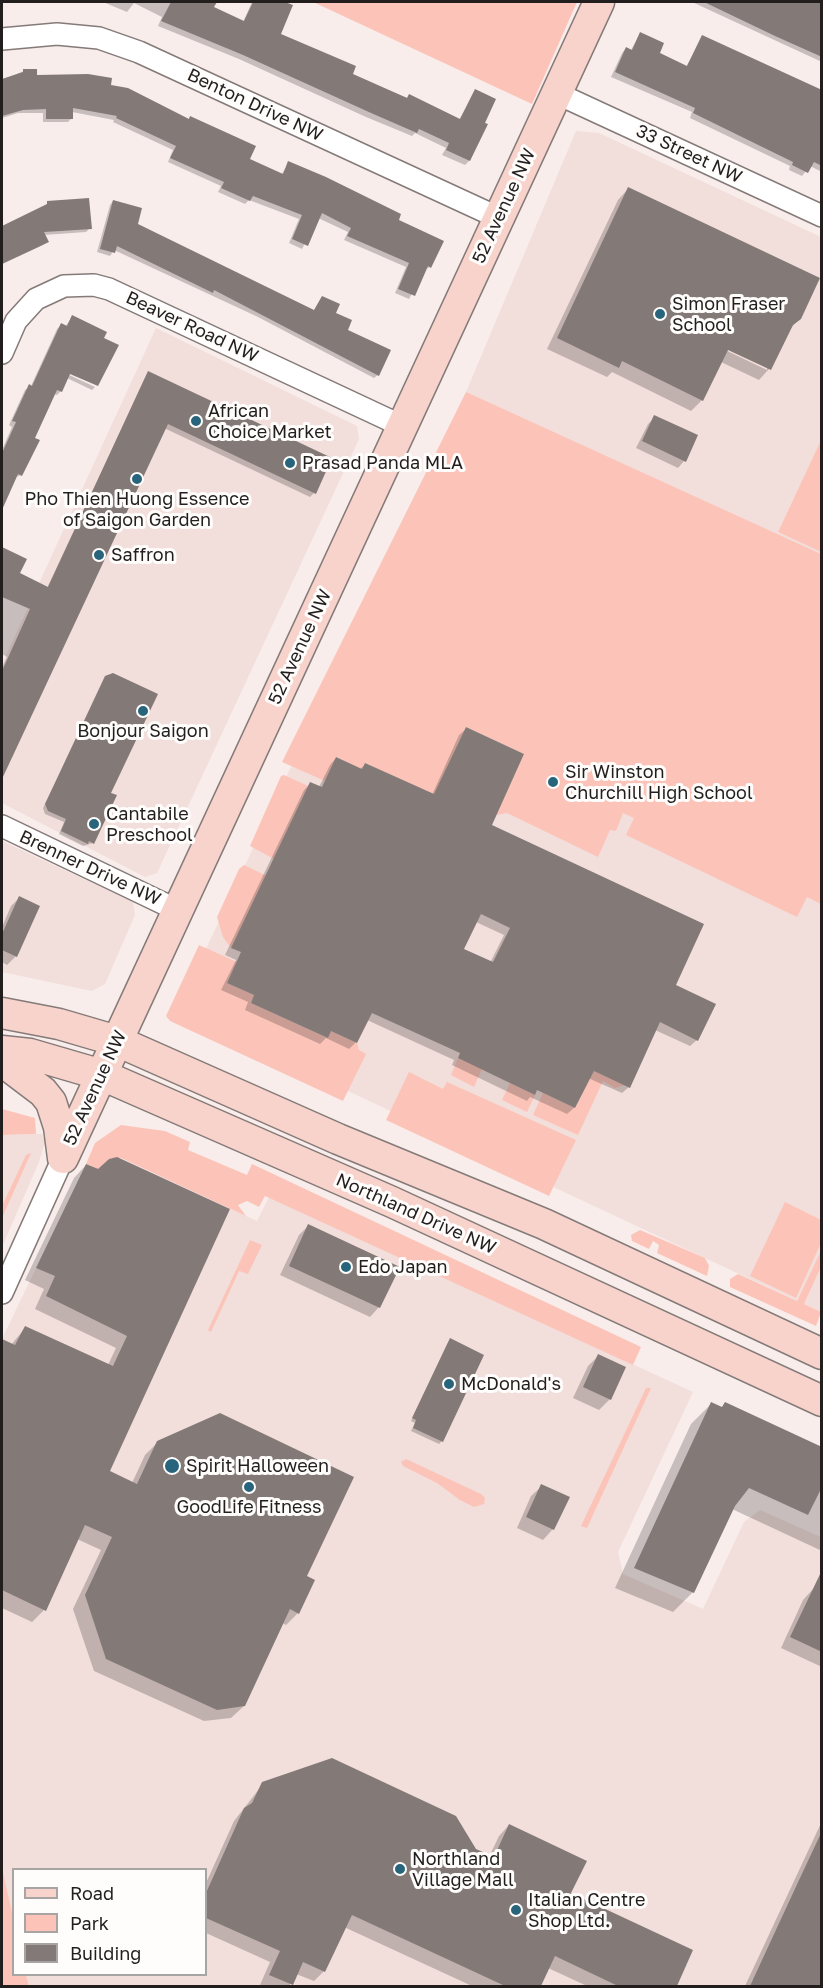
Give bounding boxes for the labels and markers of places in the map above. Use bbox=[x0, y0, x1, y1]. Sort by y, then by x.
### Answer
place label: Simon Fraser School bbox=[672, 293, 785, 336]
marker: Simon Fraser School bbox=[653, 307, 667, 321]
place label: African Choice Market bbox=[208, 400, 332, 442]
marker: African Choice Market bbox=[189, 414, 203, 428]
place label: Prasad Panda MLA bbox=[302, 452, 463, 474]
marker: Prasad Panda MLA bbox=[283, 456, 297, 470]
marker: Pho Thien Huong Essence of Saigon Garden bbox=[130, 472, 144, 486]
place label: Pho Thien Huong Essence of Saigon Garden bbox=[24, 488, 250, 530]
place label: Saffron bbox=[111, 544, 175, 566]
marker: Saffron bbox=[92, 548, 106, 562]
marker: Bonjour Saigon bbox=[136, 704, 150, 718]
place label: Bonjour Saigon bbox=[77, 720, 209, 742]
place label: Sir Winston Churchill High School bbox=[565, 761, 753, 804]
marker: Sir Winston Churchill High School bbox=[546, 775, 560, 789]
place label: Cantabile Preschool bbox=[106, 803, 193, 846]
marker: Cantabile Preschool bbox=[87, 817, 101, 831]
place label: Edo Japan bbox=[358, 1256, 448, 1278]
marker: Edo Japan bbox=[339, 1260, 353, 1274]
place label: McDonald's bbox=[461, 1373, 561, 1395]
marker: McDonald's bbox=[442, 1377, 456, 1391]
place label: Spirit Halloween bbox=[186, 1455, 329, 1477]
marker: Spirit Halloween bbox=[163, 1457, 181, 1475]
marker: GoodLife Fitness bbox=[242, 1480, 256, 1494]
place label: GoodLife Fitness bbox=[176, 1496, 322, 1518]
place label: Northland Village Mall bbox=[412, 1848, 514, 1890]
marker: Northland Village Mall bbox=[393, 1862, 407, 1876]
place label: Italian Centre Shop Ltd. bbox=[528, 1889, 645, 1932]
marker: Italian Centre Shop Ltd. bbox=[509, 1903, 523, 1917]

